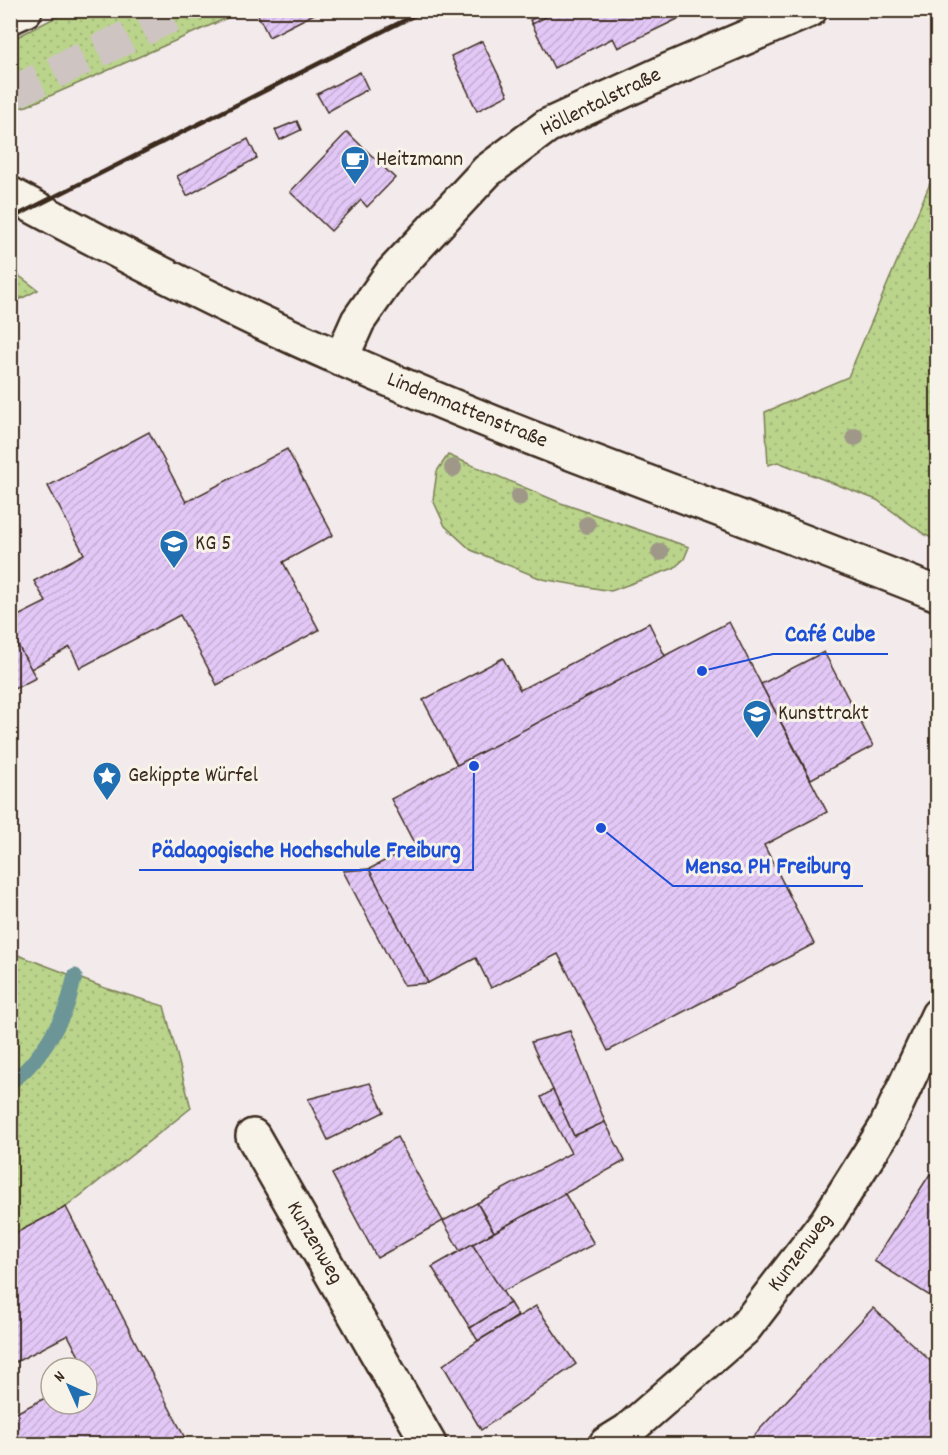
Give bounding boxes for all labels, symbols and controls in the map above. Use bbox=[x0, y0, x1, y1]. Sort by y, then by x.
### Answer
street label: Höllentalstraße bbox=[535, 60, 667, 146]
cafe icon: Heitzmann bbox=[339, 144, 371, 186]
place label: Heitzmann bbox=[376, 145, 463, 176]
street label: Lindenmattenstraße bbox=[382, 365, 552, 457]
school or university icon: KG 5 bbox=[158, 528, 190, 570]
place label: KG 5 bbox=[195, 529, 232, 560]
callout: Café Cube bbox=[773, 612, 888, 654]
text: Café Cube bbox=[785, 619, 876, 653]
school or university icon: Kunsttrakt bbox=[741, 698, 773, 740]
place label: Kunsttrakt bbox=[778, 699, 869, 730]
place icon: Gekippte Würfel bbox=[91, 760, 123, 802]
place label: Gekippte Würfel bbox=[128, 761, 258, 792]
callout: Pädagogische Hochschule Freiburg bbox=[139, 828, 473, 870]
text: Pädagogische Hochschule Freiburg bbox=[151, 835, 461, 869]
callout: Mensa PH Freiburg bbox=[673, 844, 863, 886]
text: Mensa PH Freiburg bbox=[685, 851, 851, 885]
street label: Kunzenweg bbox=[278, 1196, 350, 1290]
street label: Kunzenweg bbox=[761, 1207, 841, 1299]
north arrow bbox=[39, 1356, 99, 1416]
text: N bbox=[49, 1366, 71, 1388]

